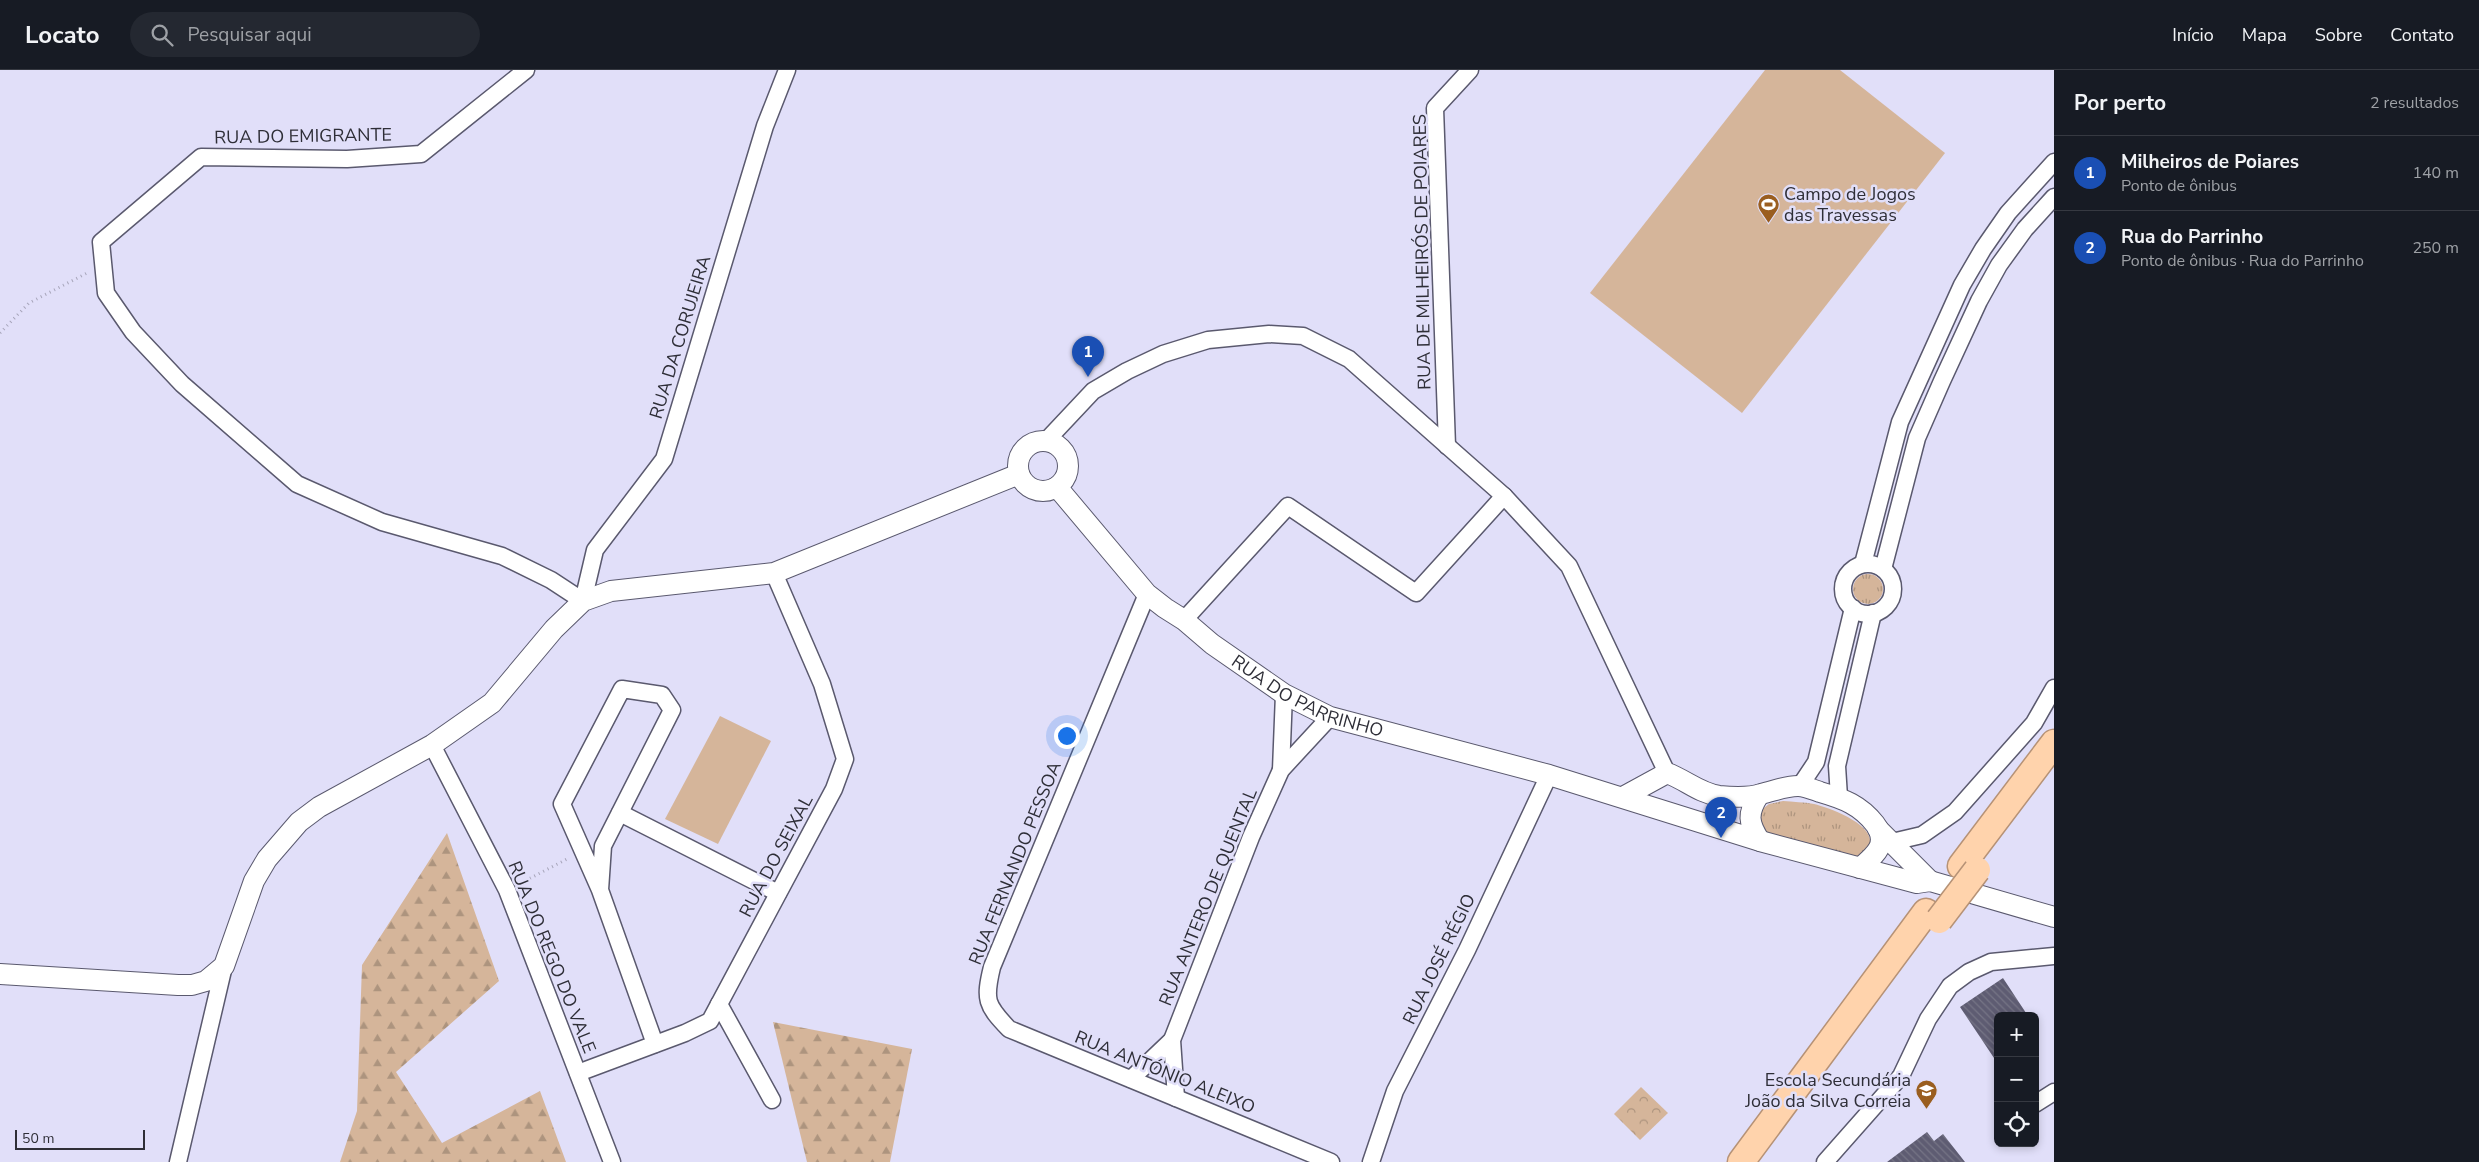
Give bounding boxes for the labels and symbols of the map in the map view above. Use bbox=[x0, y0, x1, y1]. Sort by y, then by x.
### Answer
street label: RUA DE MILHEIRÓS DE POIARES bbox=[1408, 114, 1436, 390]
street label: RUA DO EMIGRANTE bbox=[214, 122, 392, 150]
place label: Campo de Jogos das Travessas bbox=[1784, 182, 1916, 227]
sports icon: Campo de Jogos das Travessas bbox=[1756, 192, 1780, 223]
street label: RUA DA CORUJEIRA bbox=[644, 252, 716, 422]
pin: 1 bbox=[1072, 336, 1104, 377]
street label: RUA DO PARRINHO bbox=[1227, 649, 1386, 743]
your location bbox=[1054, 723, 1080, 749]
street label: RUA FERNANDO PESSOA bbox=[963, 758, 1067, 968]
street label: RUA ANTERO DE QUENTAL bbox=[1153, 785, 1263, 1009]
street label: RUA DO SEIXAL bbox=[734, 791, 818, 921]
pin: 2 bbox=[1705, 797, 1737, 838]
street label: RUA DO REGO DO VALE bbox=[502, 857, 602, 1057]
street label: RUA JOSÉ RÉGIO bbox=[1397, 890, 1481, 1028]
street label: RUA ANTÓNIO ALEIXO bbox=[1071, 1025, 1259, 1119]
place label: Escola Secundária João da Silva Correia bbox=[1744, 1068, 1911, 1113]
school or university icon: Escola Secundária João da Silva Correia bbox=[1915, 1078, 1939, 1109]
scale bar bbox=[15, 1127, 145, 1150]

